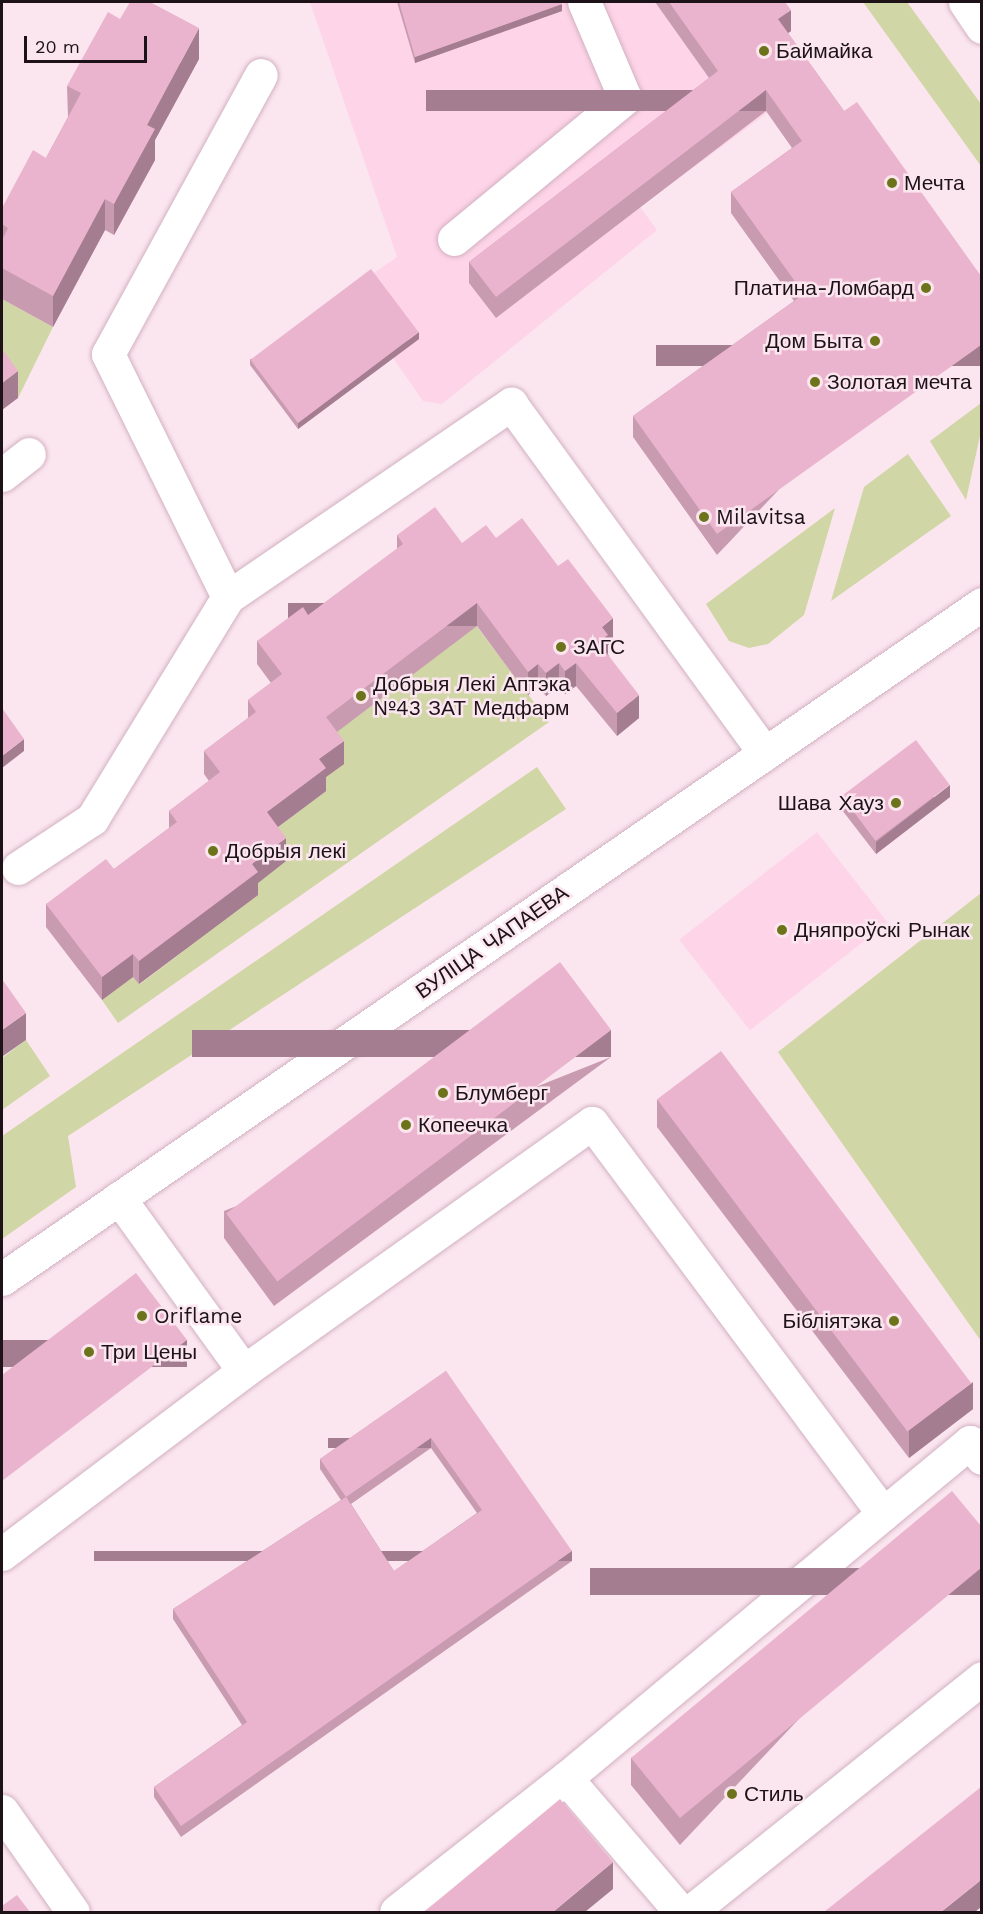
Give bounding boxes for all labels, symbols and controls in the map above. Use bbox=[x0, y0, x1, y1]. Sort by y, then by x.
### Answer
scale bar bbox=[27, 24, 150, 62]
text: 20 m bbox=[35, 36, 80, 57]
place label: Баймайка bbox=[776, 38, 872, 64]
marker: Баймайка bbox=[757, 44, 771, 58]
place label: Мечта bbox=[904, 170, 965, 196]
marker: Мечта bbox=[885, 176, 899, 190]
place label: Платина-Ломбард bbox=[734, 275, 914, 301]
marker: Платина-Ломбард bbox=[919, 281, 933, 295]
place label: Дом Быта bbox=[765, 328, 863, 354]
marker: Дом Быта bbox=[868, 334, 882, 348]
place label: Золотая мечта bbox=[827, 369, 972, 395]
marker: Золотая мечта bbox=[808, 375, 822, 389]
place label: Milavitsa bbox=[716, 504, 806, 530]
marker: Milavitsa bbox=[697, 510, 711, 524]
place label: ЗАГС bbox=[573, 634, 625, 660]
marker: ЗАГС bbox=[554, 640, 568, 654]
place label: Добрыя Лекі Аптэка №43 ЗАТ Медфарм bbox=[373, 671, 570, 721]
marker: Добрыя Лекі Аптэка №43 ЗАТ Медфарм bbox=[354, 689, 368, 703]
place label: Шава Хауз bbox=[778, 790, 884, 816]
marker: Шава Хауз bbox=[889, 796, 903, 810]
place label: Добрыя лекі bbox=[225, 838, 346, 864]
marker: Добрыя лекі bbox=[206, 844, 220, 858]
street label: ВУЛІЦА ЧАПАЕВА bbox=[411, 880, 573, 1004]
place label: Дняпроўскі Рынак bbox=[794, 917, 969, 943]
marker: Дняпроўскі Рынак bbox=[775, 923, 789, 937]
place label: Блумберг bbox=[455, 1080, 548, 1106]
marker: Блумберг bbox=[436, 1086, 450, 1100]
place label: Копеечка bbox=[418, 1112, 508, 1138]
marker: Копеечка bbox=[399, 1118, 413, 1132]
place label: Oriflame bbox=[154, 1303, 242, 1329]
place label: Бібліятэка bbox=[783, 1308, 882, 1334]
marker: Oriflame bbox=[135, 1309, 149, 1323]
marker: Бібліятэка bbox=[887, 1314, 901, 1328]
place label: Три Цены bbox=[101, 1339, 197, 1365]
marker: Три Цены bbox=[82, 1345, 96, 1359]
place label: Стиль bbox=[744, 1781, 804, 1807]
marker: Стиль bbox=[725, 1787, 739, 1801]

